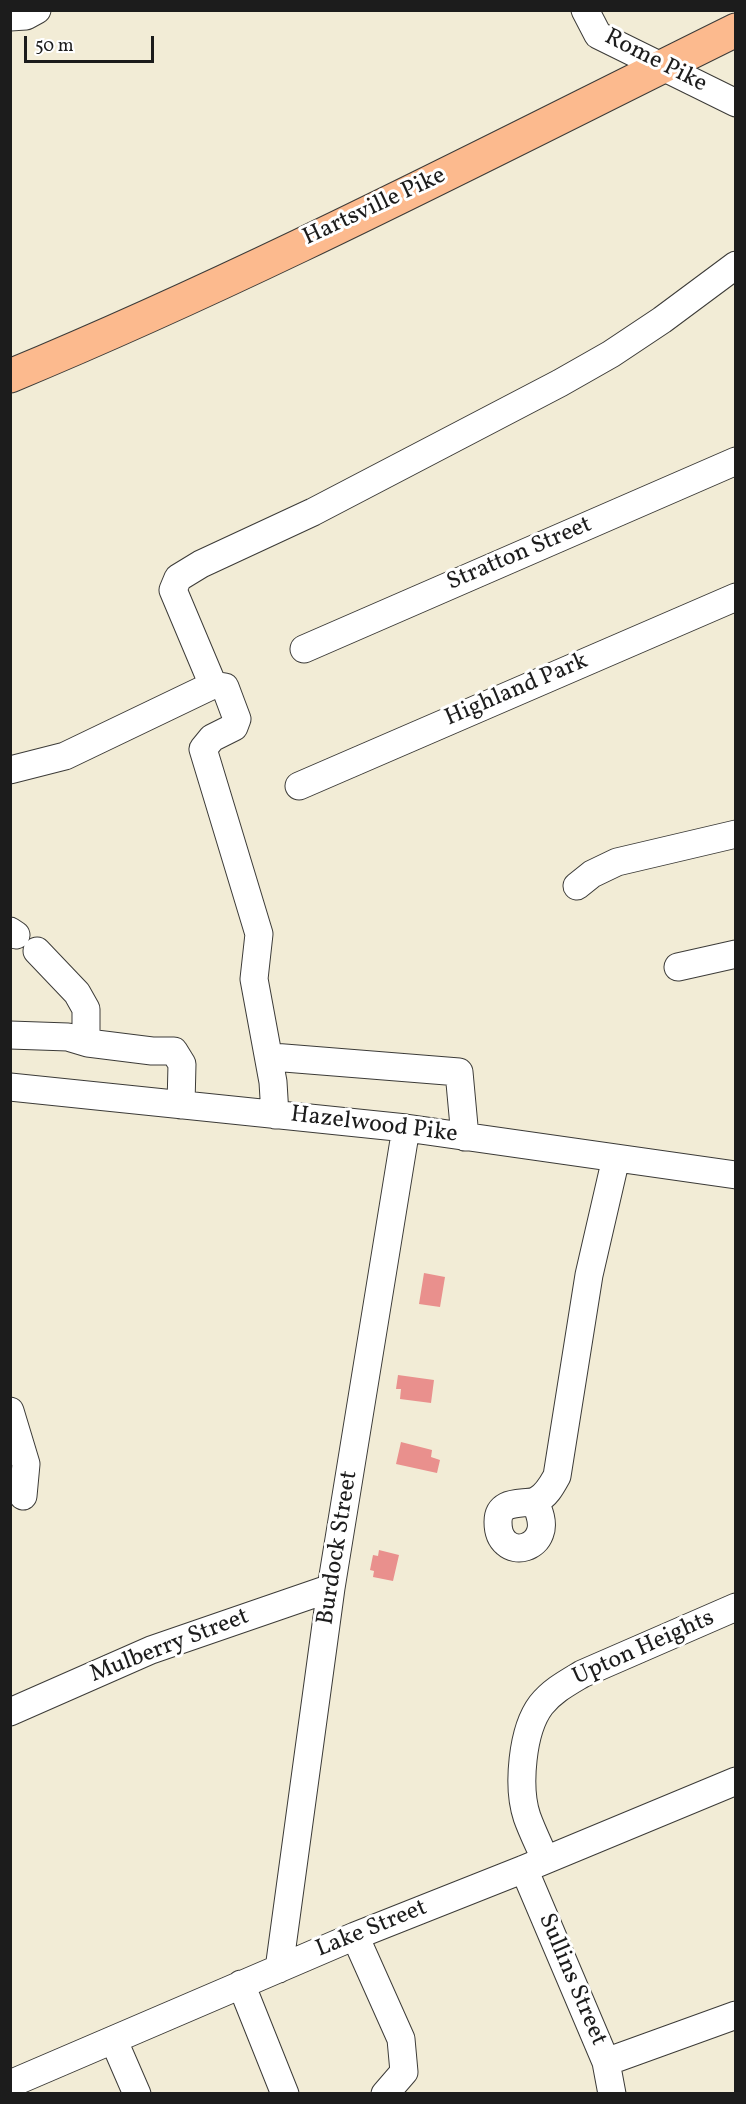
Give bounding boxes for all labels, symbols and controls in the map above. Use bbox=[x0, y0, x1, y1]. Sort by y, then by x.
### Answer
scale bar bbox=[27, 24, 158, 62]
street label: Rome Pike bbox=[599, 24, 711, 100]
text: 50 m bbox=[35, 34, 74, 59]
street label: Hartsville Pike bbox=[299, 162, 451, 254]
street label: Stratton Street bbox=[443, 512, 597, 598]
street label: Highland Park bbox=[441, 648, 593, 734]
street label: Hazelwood Pike bbox=[289, 1101, 459, 1151]
street label: Burdock Street bbox=[313, 1469, 365, 1627]
street label: Mulberry Street bbox=[86, 1603, 254, 1691]
street label: Upton Heights bbox=[569, 1605, 719, 1693]
street label: Lake Street bbox=[312, 1895, 432, 1965]
street label: Sullins Street bbox=[530, 1910, 612, 2050]

